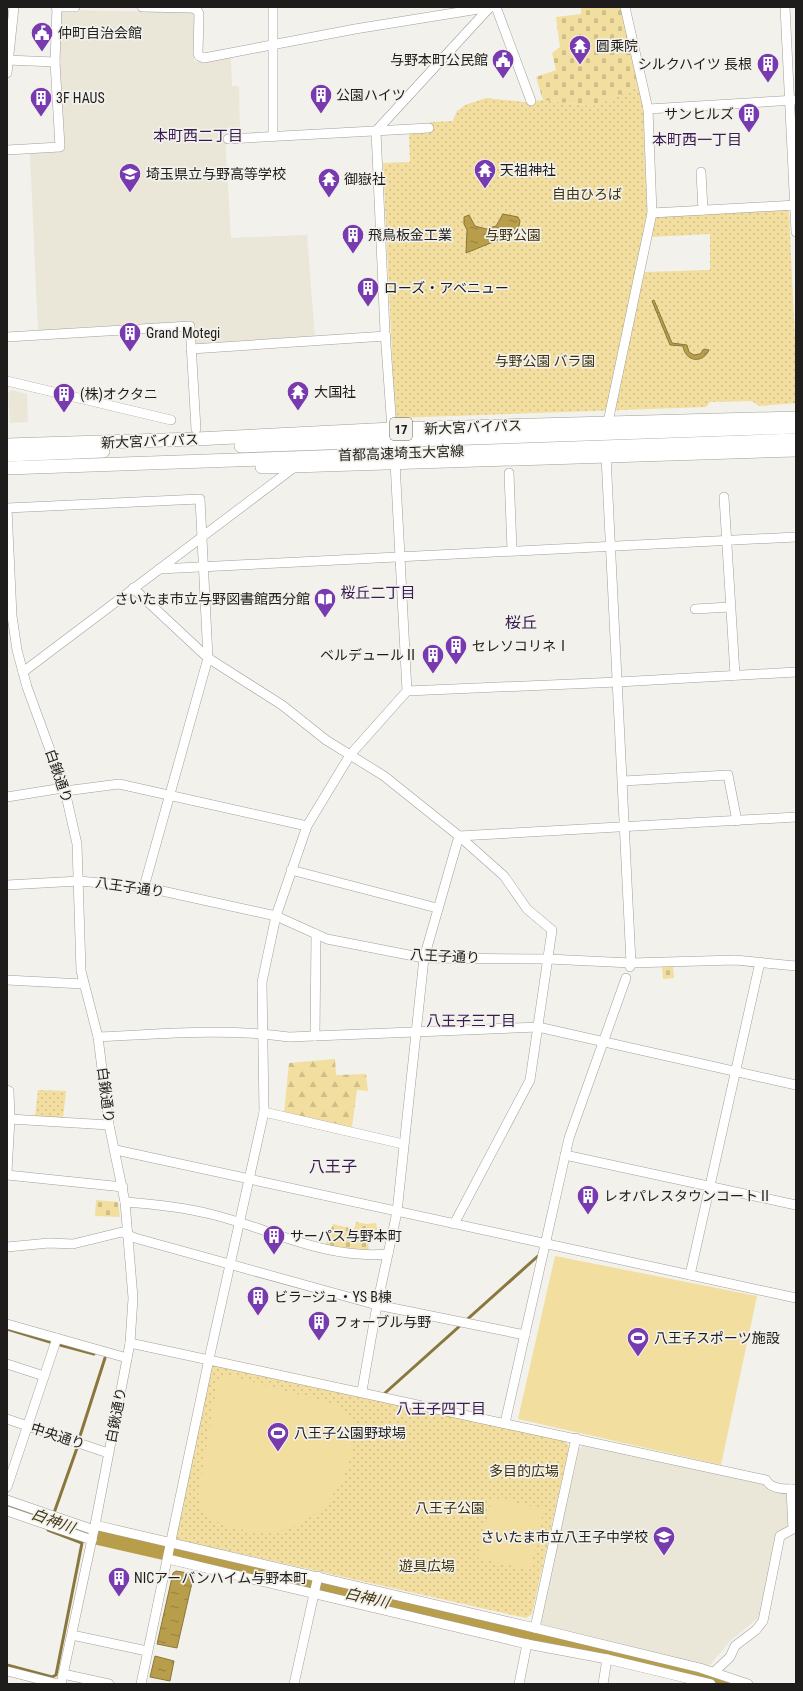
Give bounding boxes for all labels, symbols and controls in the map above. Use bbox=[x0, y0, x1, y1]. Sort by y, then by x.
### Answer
public building icon: 仲町自治会館 bbox=[29, 20, 55, 53]
place label: 仲町自治会館 bbox=[58, 25, 142, 41]
temple icon: 圓乘院 bbox=[567, 33, 593, 66]
place label: 圓乘院 bbox=[596, 38, 638, 54]
public building icon: 与野本町公民館 bbox=[490, 47, 516, 80]
building icon: シルクハイツ 長根 bbox=[755, 51, 781, 84]
place label: 与野本町公民館 bbox=[390, 52, 488, 68]
place label: シルクハイツ 長根 bbox=[638, 56, 752, 72]
building icon: 公園ハイツ bbox=[308, 82, 334, 115]
building icon: 3F HAUS bbox=[28, 85, 54, 118]
place label: 公園ハイツ bbox=[336, 87, 406, 103]
place label: 3F HAUS bbox=[56, 90, 105, 106]
building icon: サンヒルズ bbox=[736, 101, 762, 134]
place label: サンヒルズ bbox=[664, 106, 734, 122]
district label: 本町西二丁目 bbox=[153, 127, 243, 145]
district label: 本町西一丁目 bbox=[652, 131, 742, 149]
temple icon: 天祖神社 bbox=[472, 157, 498, 190]
school or university icon: 埼玉県立与野高等学校 bbox=[117, 161, 143, 194]
place label: 天祖神社 bbox=[500, 162, 556, 178]
place label: 埼玉県立与野高等学校 bbox=[146, 166, 286, 182]
temple icon: 御嶽社 bbox=[316, 166, 342, 199]
place label: 御嶽社 bbox=[344, 171, 386, 187]
park label: 自由ひろば bbox=[552, 186, 622, 202]
building icon: 飛鳥板金工業 bbox=[340, 222, 366, 255]
place label: 飛鳥板金工業 bbox=[368, 227, 452, 243]
park label: 与野公園 bbox=[485, 227, 541, 243]
building icon: ローズ・アベニュー bbox=[355, 275, 381, 308]
place label: ローズ・アベニュー bbox=[384, 280, 509, 296]
building icon: Grand Motegi bbox=[117, 320, 143, 353]
place label: Grand Motegi bbox=[146, 325, 220, 341]
park label: 与野公園 バラ園 bbox=[494, 353, 596, 369]
temple icon: 大国社 bbox=[285, 379, 311, 412]
building icon: (株)オクタニ bbox=[51, 381, 77, 414]
place label: 大国社 bbox=[314, 384, 356, 400]
place label: (株)オクタニ bbox=[80, 386, 158, 403]
street label: 新大宮バイパス bbox=[424, 417, 522, 437]
road number: 17 bbox=[390, 418, 412, 440]
street label: 新大宮バイパス bbox=[101, 431, 199, 451]
street label: 首都高速埼玉大宮線 bbox=[338, 443, 464, 463]
district label: 桜丘二丁目 bbox=[340, 584, 416, 602]
library icon: さいたま市立与野図書館西分館 bbox=[312, 586, 338, 619]
place label: さいたま市立与野図書館西分館 bbox=[114, 591, 310, 607]
district label: 桜丘 bbox=[505, 613, 537, 632]
building icon: セレソコリネⅠ bbox=[443, 633, 469, 666]
place label: セレソコリネⅠ bbox=[472, 638, 570, 654]
building icon: ベルデュールⅡ bbox=[420, 642, 446, 675]
place label: ベルデュールⅡ bbox=[320, 647, 418, 663]
street label: 白鍬通り bbox=[42, 747, 76, 805]
street label: 八王子通り bbox=[94, 874, 166, 900]
street label: 八王子通り bbox=[410, 946, 480, 966]
district label: 八王子三丁目 bbox=[426, 1012, 516, 1030]
street label: 白鍬通り bbox=[95, 1066, 117, 1124]
district label: 八王子 bbox=[309, 1157, 357, 1176]
building icon: レオパレスタウンコートⅡ bbox=[575, 1183, 601, 1216]
place label: レオパレスタウンコートⅡ bbox=[604, 1188, 772, 1204]
building icon: サーパス与野本町 bbox=[261, 1223, 287, 1256]
place label: サーパス与野本町 bbox=[290, 1228, 402, 1244]
building icon: ビラ―ジュ・YS B棟 bbox=[245, 1284, 271, 1317]
place label: ビラ―ジュ・YS B棟 bbox=[274, 1289, 392, 1305]
building icon: フォーブル与野 bbox=[306, 1309, 332, 1342]
place label: フォーブル与野 bbox=[334, 1314, 431, 1330]
sports icon: 八王子スポーツ施設 bbox=[625, 1325, 651, 1358]
place label: 八王子スポーツ施設 bbox=[654, 1330, 780, 1346]
street label: 白鍬通り bbox=[103, 1386, 129, 1444]
district label: 八王子四丁目 bbox=[396, 1400, 486, 1418]
street label: 中央通り bbox=[29, 1420, 87, 1452]
sports icon: 八王子公園野球場 bbox=[265, 1420, 291, 1453]
place label: 八王子公園野球場 bbox=[294, 1425, 406, 1441]
park label: 多目的広場 bbox=[489, 1463, 559, 1479]
park label: 八王子公園 bbox=[415, 1500, 485, 1516]
water label: 白神川 bbox=[29, 1505, 79, 1538]
school or university icon: さいたま市立八王子中学校 bbox=[651, 1524, 677, 1557]
place label: さいたま市立八王子中学校 bbox=[480, 1529, 648, 1545]
park label: 遊具広場 bbox=[399, 1558, 455, 1574]
building icon: NICアーバンハイム与野本町 bbox=[106, 1565, 132, 1598]
place label: NICアーバンハイム与野本町 bbox=[134, 1570, 307, 1586]
water label: 白神川 bbox=[343, 1584, 393, 1612]

